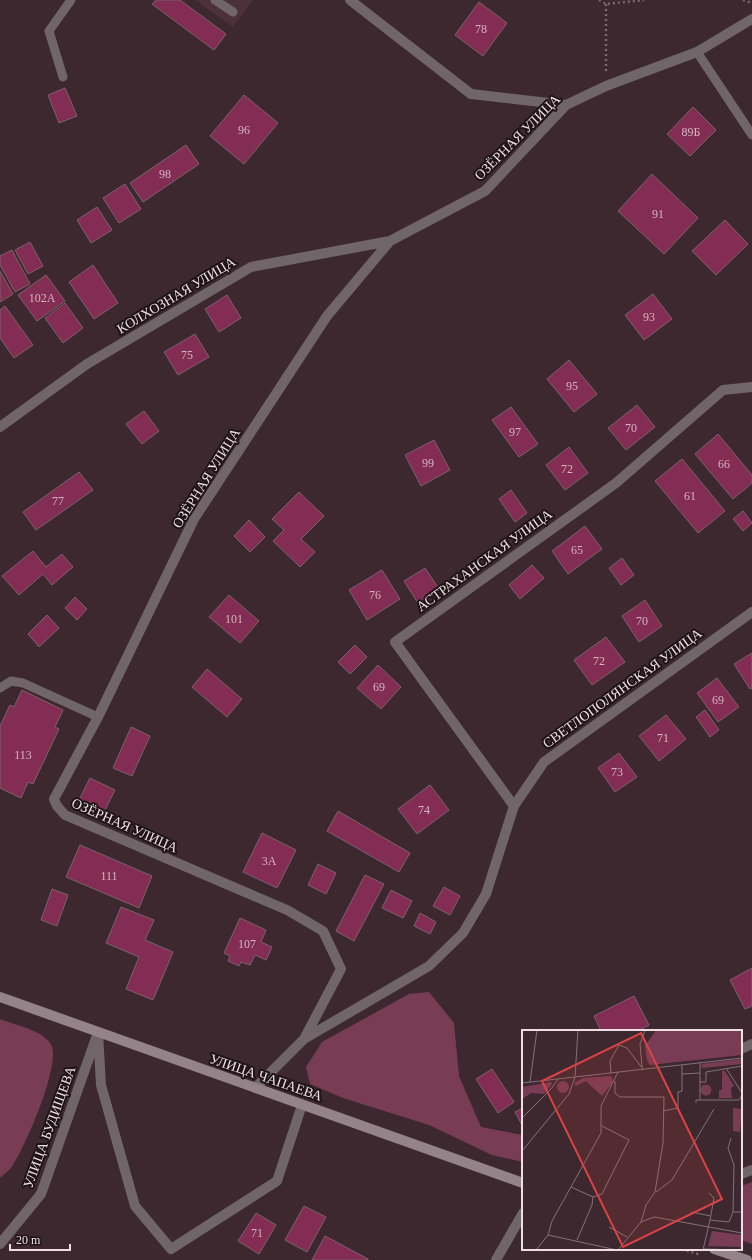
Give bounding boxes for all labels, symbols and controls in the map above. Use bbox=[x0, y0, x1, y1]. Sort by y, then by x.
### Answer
house number: 78 bbox=[475, 22, 487, 36]
street label: ОЗЁРНАЯ УЛИЦА bbox=[471, 90, 564, 183]
house number: 96 bbox=[238, 123, 250, 137]
house number: 89Б bbox=[682, 125, 701, 139]
house number: 98 bbox=[159, 167, 171, 181]
house number: 91 bbox=[652, 207, 664, 221]
street label: КОЛХОЗНАЯ УЛИЦА bbox=[114, 254, 239, 337]
house number: 102А bbox=[29, 291, 56, 305]
house number: 93 bbox=[643, 310, 655, 324]
house number: 75 bbox=[181, 348, 193, 362]
house number: 95 bbox=[566, 379, 578, 393]
house number: 70 bbox=[625, 421, 637, 435]
street label: ОЗЁРНАЯ УЛИЦА bbox=[169, 424, 244, 531]
house number: 97 bbox=[509, 425, 521, 439]
house number: 99 bbox=[422, 456, 434, 470]
house number: 66 bbox=[718, 457, 730, 471]
house number: 72 bbox=[561, 462, 573, 476]
house number: 61 bbox=[684, 489, 696, 503]
house number: 77 bbox=[52, 494, 64, 508]
street label: АСТРАХАНСКАЯ УЛИЦА bbox=[414, 506, 556, 615]
house number: 65 bbox=[571, 543, 583, 557]
house number: 76 bbox=[369, 588, 381, 602]
house number: 101 bbox=[225, 612, 243, 626]
house number: 70 bbox=[636, 614, 648, 628]
street label: СВЕТЛОПОЛЯНСКАЯ УЛИЦА bbox=[540, 625, 705, 751]
house number: 72 bbox=[593, 654, 605, 668]
house number: 69 bbox=[373, 680, 385, 694]
house number: 69 bbox=[712, 693, 724, 707]
house number: 71 bbox=[657, 731, 669, 745]
house number: 113 bbox=[14, 748, 32, 762]
house number: 73 bbox=[611, 765, 623, 779]
street label: ОЗЁРНАЯ УЛИЦА bbox=[69, 794, 181, 856]
house number: 74 bbox=[418, 803, 430, 817]
house number: 3А bbox=[262, 854, 277, 868]
house number: 111 bbox=[100, 869, 118, 883]
house number: 107 bbox=[238, 937, 256, 951]
inset map bbox=[522, 1030, 742, 1250]
street label: УЛИЦА ЧАПАЕВА bbox=[208, 1051, 325, 1104]
street label: УЛИЦА БУДИЩЕВА bbox=[20, 1063, 79, 1190]
scale bar bbox=[10, 1226, 70, 1252]
house number: 71 bbox=[251, 1226, 263, 1240]
text: 20 m bbox=[16, 1233, 41, 1247]

